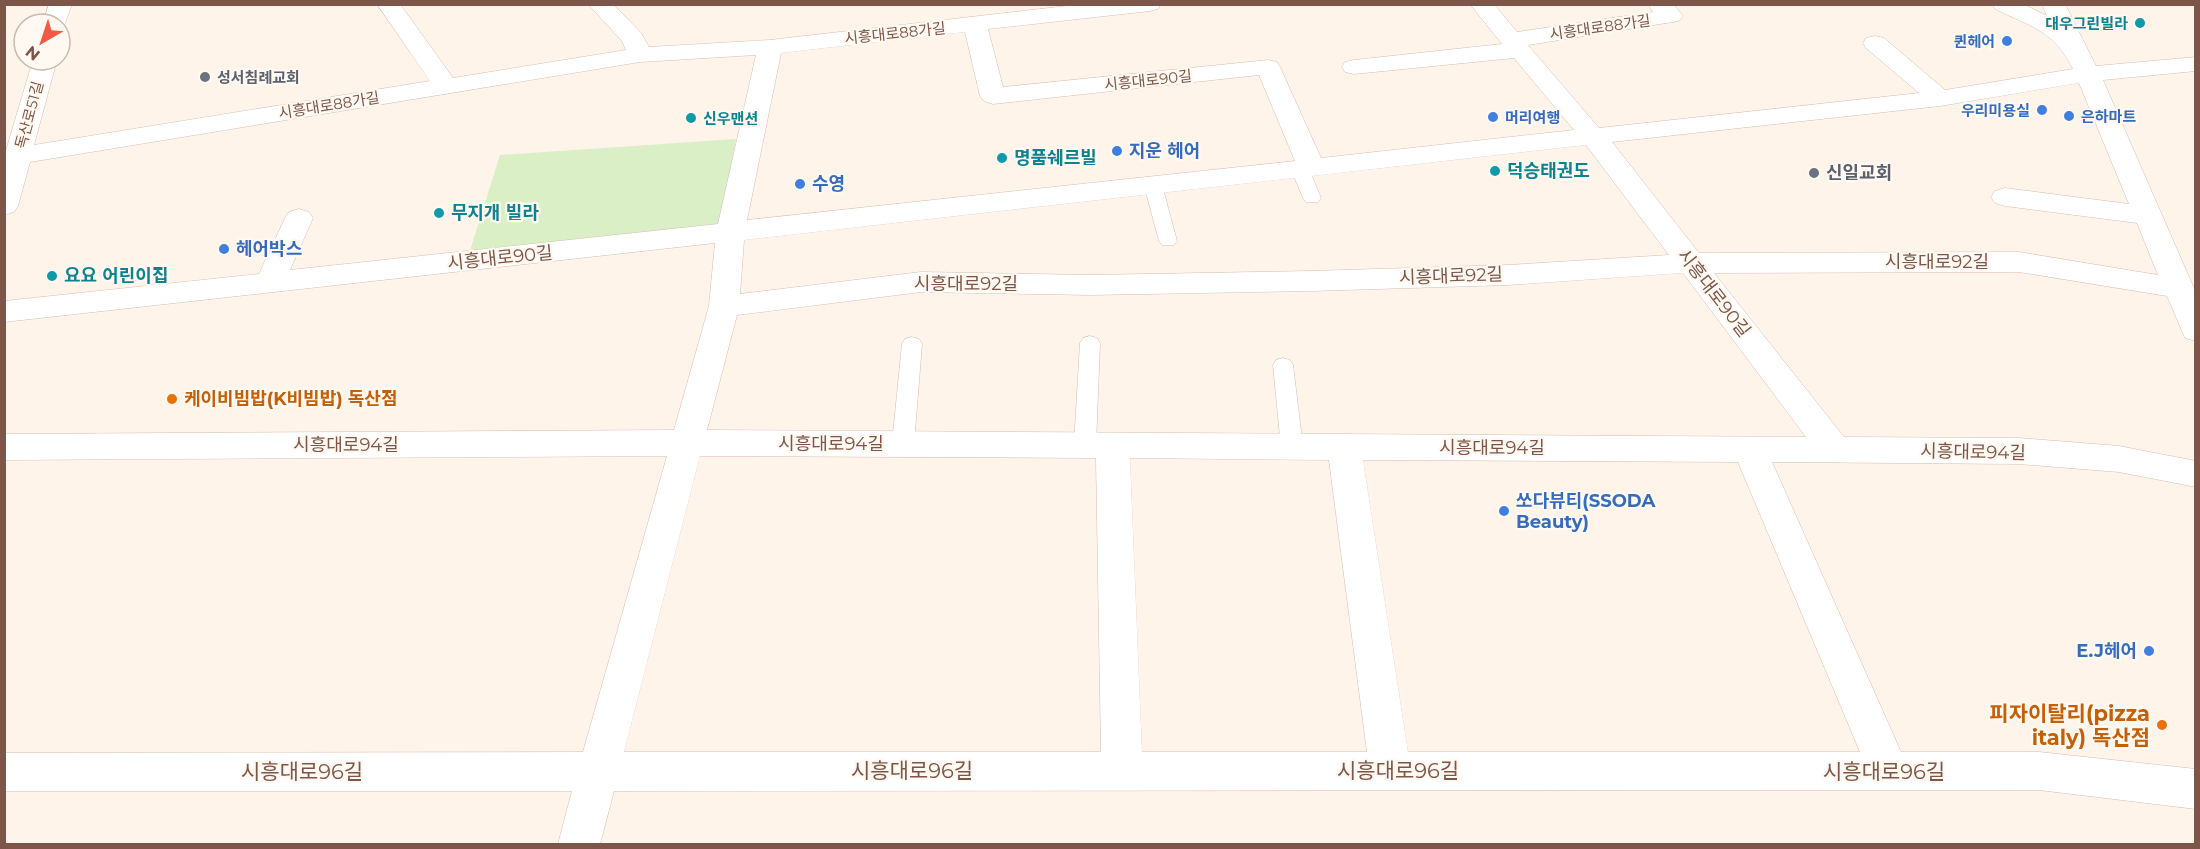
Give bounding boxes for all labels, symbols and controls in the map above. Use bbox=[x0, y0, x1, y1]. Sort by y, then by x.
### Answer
street label: 시흥대로88가길 bbox=[1548, 10, 1652, 44]
north arrow bbox=[12, 12, 72, 72]
place label: 대우그린빌라 bbox=[2045, 14, 2128, 33]
marker: 대우그린빌라 bbox=[2133, 16, 2147, 30]
street label: 시흥대로88가길 bbox=[843, 18, 947, 48]
place label: 퀸헤어 bbox=[1954, 32, 1995, 51]
marker: 퀸헤어 bbox=[2000, 34, 2014, 48]
text: N bbox=[22, 42, 44, 65]
street label: 시흥대로90길 bbox=[1103, 66, 1193, 94]
place label: 성서침례교회 bbox=[217, 68, 300, 87]
marker: 성서침례교회 bbox=[198, 70, 212, 84]
street label: 독산로51길 bbox=[11, 79, 47, 151]
street label: 시흥대로88가길 bbox=[277, 88, 381, 122]
place label: 우리미용실 bbox=[1961, 101, 2030, 120]
marker: 우리미용실 bbox=[2035, 103, 2049, 117]
place label: 은하마트 bbox=[2081, 107, 2136, 126]
place label: 머리여행 bbox=[1505, 108, 1560, 127]
place label: 신우맨션 bbox=[703, 109, 758, 128]
marker: 은하마트 bbox=[2062, 109, 2076, 123]
marker: 머리여행 bbox=[1486, 110, 1500, 124]
marker: 신우맨션 bbox=[684, 111, 698, 125]
place label: 지운 헤어 bbox=[1129, 140, 1200, 162]
marker: 지운 헤어 bbox=[1110, 144, 1124, 158]
place label: 명품쉐르빌 bbox=[1014, 147, 1097, 169]
marker: 명품쉐르빌 bbox=[995, 151, 1009, 165]
place label: 덕승태권도 bbox=[1507, 160, 1590, 182]
place label: 신일교회 bbox=[1826, 162, 1892, 184]
marker: 덕승태권도 bbox=[1488, 164, 1502, 178]
marker: 신일교회 bbox=[1807, 166, 1821, 180]
place label: 수영 bbox=[812, 173, 845, 195]
marker: 수영 bbox=[793, 177, 807, 191]
place label: 무지개 빌라 bbox=[451, 202, 539, 224]
marker: 무지개 빌라 bbox=[432, 206, 446, 220]
place label: 헤어박스 bbox=[236, 238, 302, 260]
marker: 헤어박스 bbox=[217, 242, 231, 256]
street label: 시흥대로90길 bbox=[446, 242, 554, 274]
street label: 시흥대로90길 bbox=[1673, 245, 1755, 341]
street label: 시흥대로92길 bbox=[1885, 251, 1989, 273]
street label: 시흥대로92길 bbox=[1399, 263, 1503, 289]
place label: 요요 어린이집 bbox=[64, 265, 168, 287]
marker: 요요 어린이집 bbox=[45, 269, 59, 283]
street label: 시흥대로92길 bbox=[914, 273, 1018, 295]
place label: 케이비빔밥(K비빔밥) 독산점 bbox=[184, 388, 397, 410]
marker: 케이비빔밥(K비빔밥) 독산점 bbox=[165, 392, 179, 406]
street label: 시흥대로94길 bbox=[778, 433, 884, 455]
street label: 시흥대로94길 bbox=[293, 434, 399, 456]
street label: 시흥대로94길 bbox=[1439, 437, 1545, 459]
street label: 시흥대로94길 bbox=[1920, 440, 2026, 464]
place label: 쏘다뷰티(SSODA Beauty) bbox=[1516, 490, 1656, 533]
marker: 쏘다뷰티(SSODA Beauty) bbox=[1497, 504, 1511, 518]
place label: E.J헤어 bbox=[2076, 640, 2137, 662]
marker: E.J헤어 bbox=[2142, 644, 2156, 658]
place label: 피자이탈리(pizza italy) 독산점 bbox=[1989, 701, 2150, 750]
marker: 피자이탈리(pizza italy) 독산점 bbox=[2155, 718, 2169, 732]
street label: 시흥대로96길 bbox=[851, 758, 973, 783]
street label: 시흥대로96길 bbox=[1337, 758, 1459, 783]
street label: 시흥대로96길 bbox=[241, 759, 363, 784]
street label: 시흥대로96길 bbox=[1823, 759, 1945, 784]

